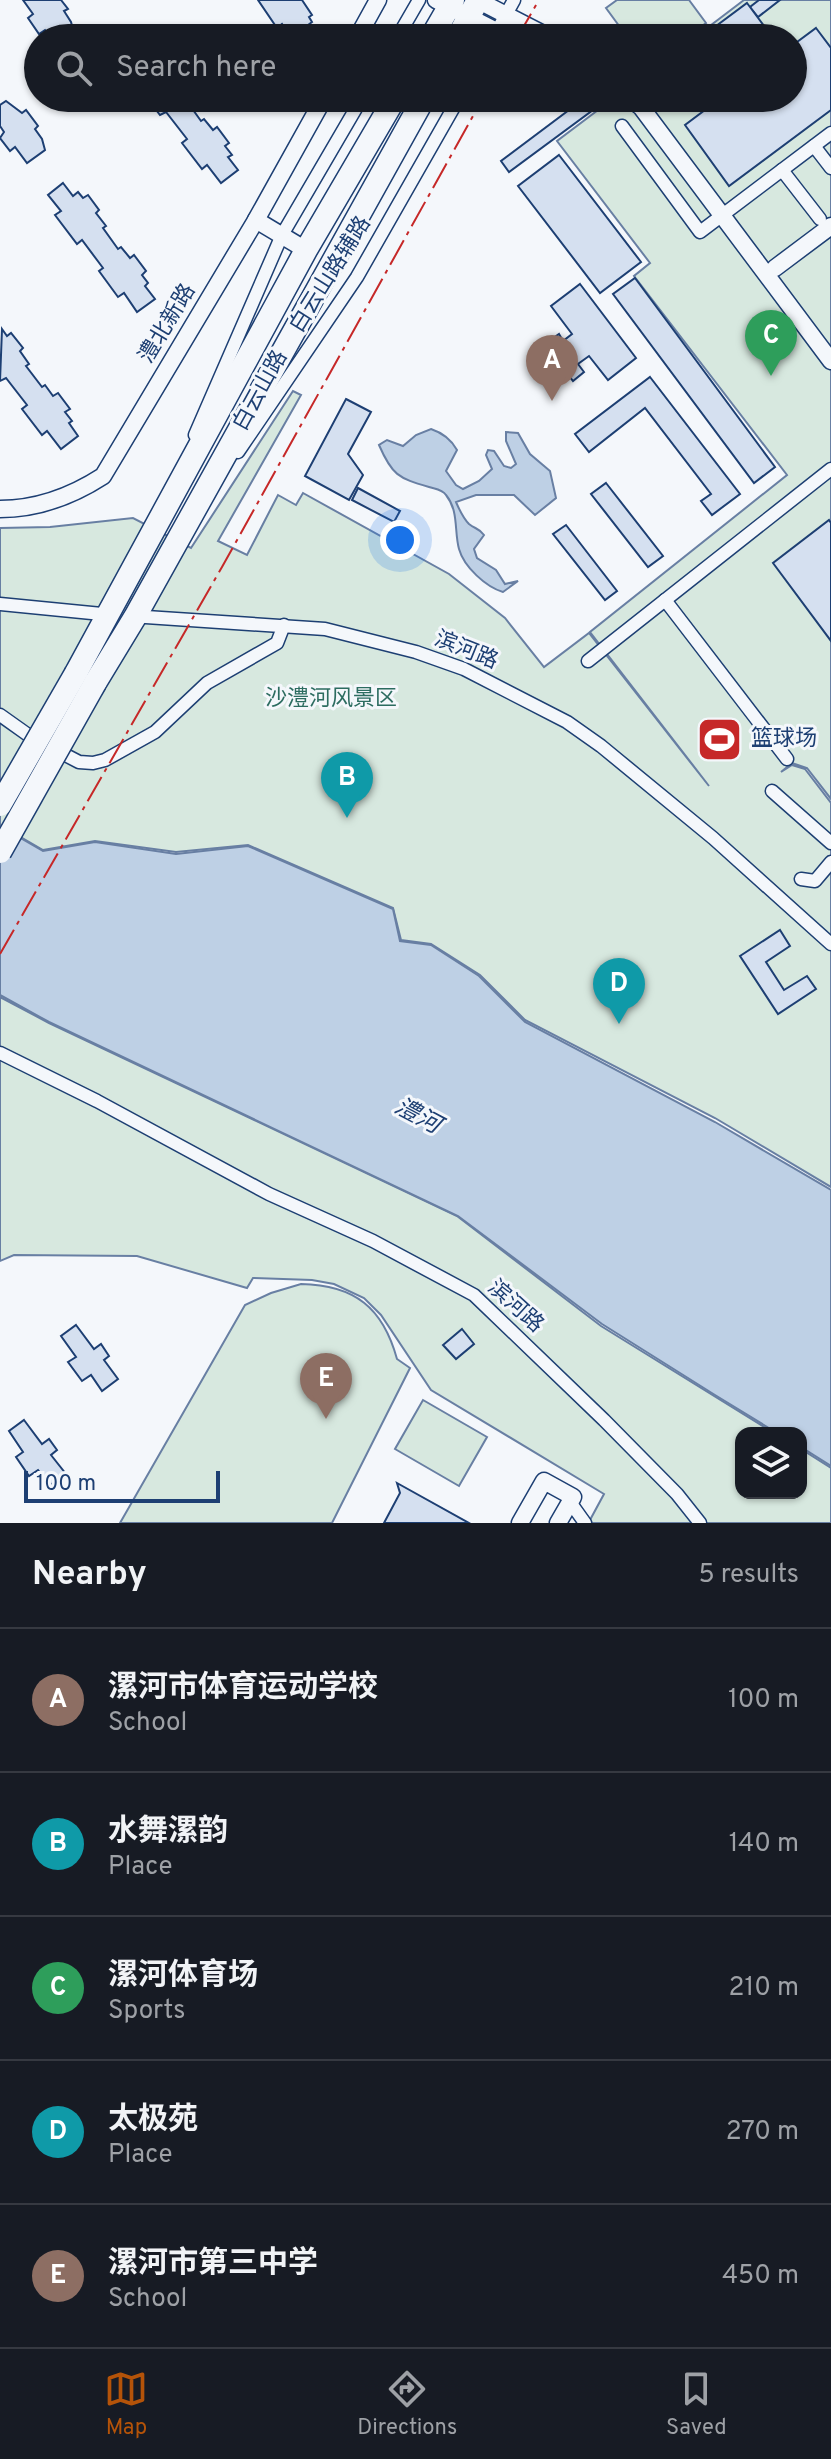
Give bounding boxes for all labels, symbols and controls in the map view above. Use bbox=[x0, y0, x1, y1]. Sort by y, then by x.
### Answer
search box bbox=[24, 24, 807, 112]
icon: search bbox=[52, 46, 96, 90]
text: Search here bbox=[116, 50, 276, 87]
street label: 白云山路辅路 bbox=[285, 212, 377, 338]
street label: 澧北新路 bbox=[134, 279, 202, 369]
pin: C bbox=[745, 310, 797, 376]
pin: A bbox=[526, 335, 578, 401]
street label: 白云山路 bbox=[228, 346, 294, 436]
your location bbox=[380, 520, 420, 560]
street label: 滨河路 bbox=[430, 626, 502, 676]
park label: 沙澧河风景区 bbox=[265, 686, 397, 713]
sports icon: 篮球场 bbox=[696, 715, 744, 763]
place label: 篮球场 bbox=[751, 726, 817, 753]
pin: B bbox=[321, 752, 373, 818]
pin: D bbox=[593, 958, 645, 1024]
water label: 澧河 bbox=[389, 1092, 449, 1143]
street label: 滨河路 bbox=[481, 1275, 549, 1339]
pin: E bbox=[300, 1353, 352, 1419]
map controls bbox=[735, 1427, 807, 1499]
button: layers bbox=[735, 1427, 807, 1499]
scale bar bbox=[24, 1467, 220, 1503]
text: 100 m bbox=[36, 1471, 96, 1498]
text: Nearby bbox=[32, 1554, 147, 1597]
text: 5 results bbox=[698, 1559, 799, 1592]
text: 漯河市体育运动学校 bbox=[108, 1670, 378, 1707]
text: A bbox=[49, 1684, 67, 1717]
text: 100 m bbox=[728, 1684, 799, 1717]
text: School bbox=[108, 1707, 187, 1740]
text: 水舞漯韵 bbox=[108, 1814, 228, 1851]
text: B bbox=[49, 1828, 67, 1861]
text: 140 m bbox=[729, 1828, 799, 1861]
text: Place bbox=[108, 1851, 172, 1884]
text: 漯河体育场 bbox=[108, 1958, 258, 1995]
text: C bbox=[50, 1972, 66, 2005]
text: 210 m bbox=[729, 1972, 799, 2005]
text: Sports bbox=[108, 1995, 185, 2028]
text: 太极苑 bbox=[108, 2102, 198, 2139]
text: D bbox=[49, 2116, 67, 2149]
text: 270 m bbox=[726, 2116, 799, 2149]
text: Place bbox=[108, 2139, 172, 2172]
text: 漯河市第三中学 bbox=[108, 2246, 318, 2283]
text: E bbox=[50, 2260, 66, 2293]
text: 450 m bbox=[722, 2260, 799, 2293]
text: School bbox=[108, 2283, 187, 2316]
tab: Map bbox=[104, 2367, 148, 2442]
tab: Directions bbox=[357, 2367, 457, 2442]
tab: Saved bbox=[666, 2367, 727, 2442]

